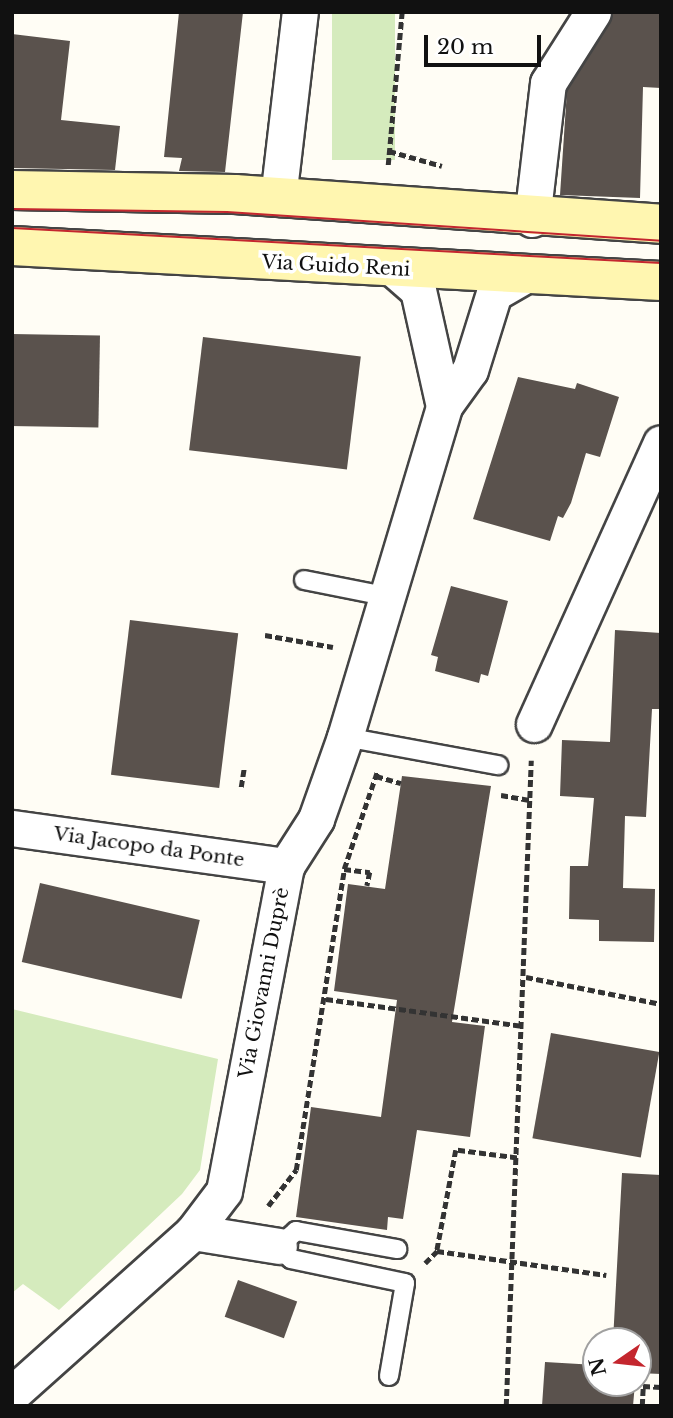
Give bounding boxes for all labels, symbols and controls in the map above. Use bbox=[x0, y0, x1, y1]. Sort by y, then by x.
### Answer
scale bar bbox=[428, 21, 545, 65]
text: 20 m bbox=[437, 34, 494, 60]
street label: Via Guido Reni bbox=[261, 251, 411, 281]
street label: Via Jacopo da Ponte bbox=[52, 822, 246, 872]
street label: Via Giovanni Duprè bbox=[234, 885, 294, 1081]
north arrow bbox=[582, 1327, 652, 1397]
text: N bbox=[585, 1355, 611, 1378]

